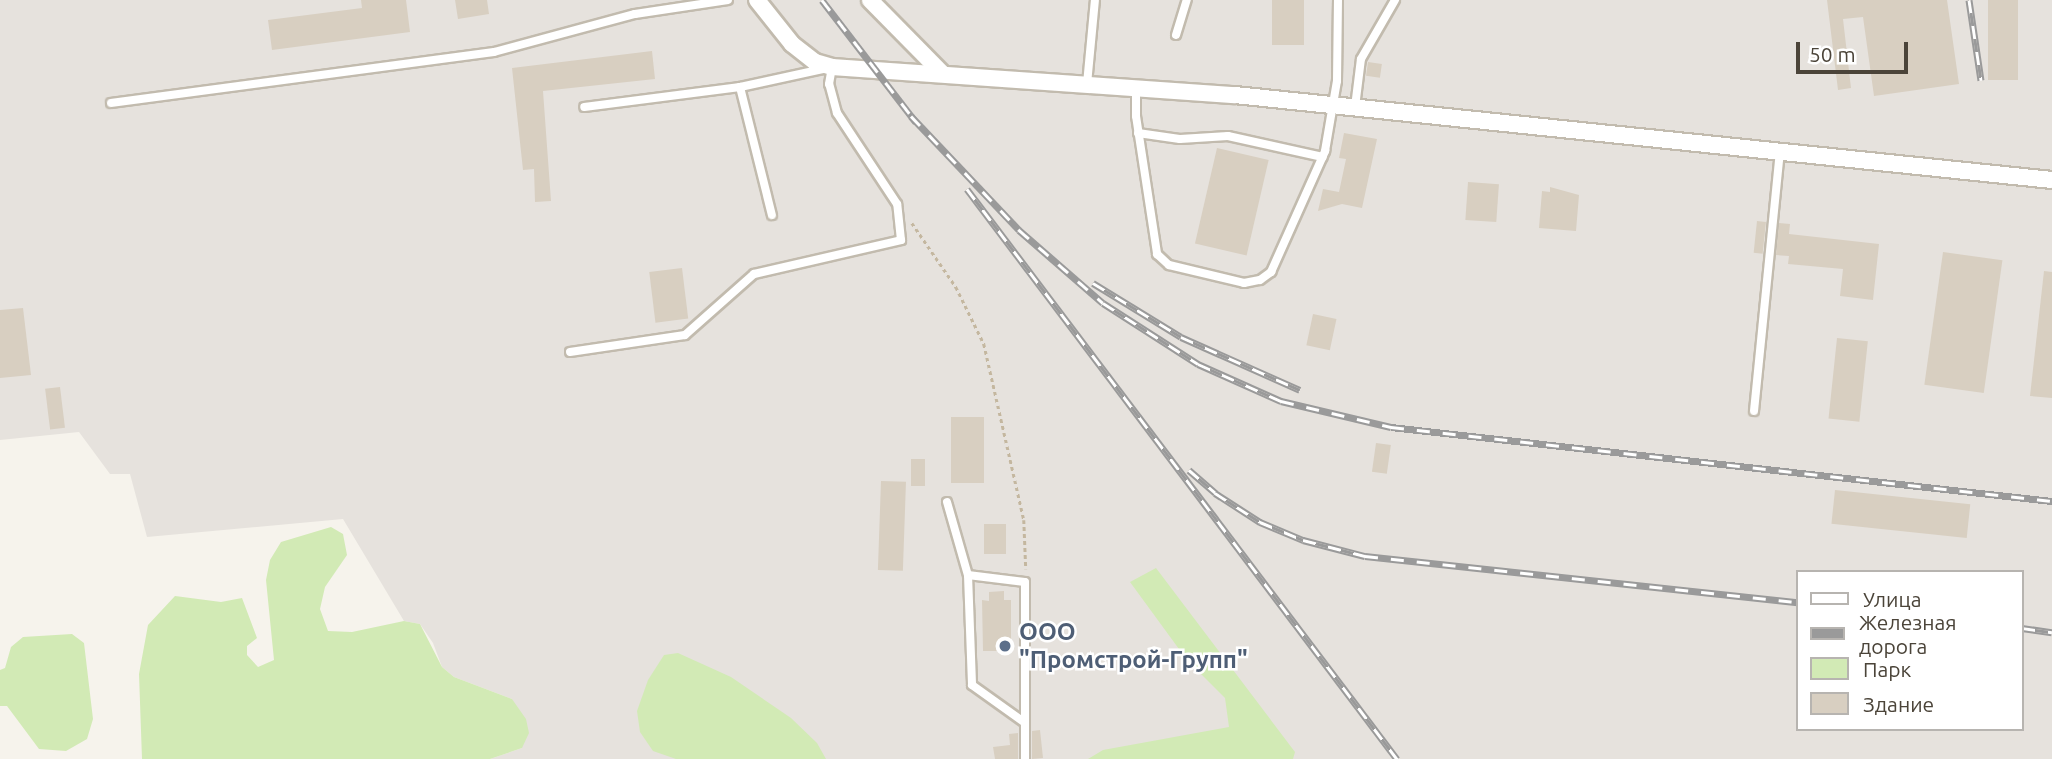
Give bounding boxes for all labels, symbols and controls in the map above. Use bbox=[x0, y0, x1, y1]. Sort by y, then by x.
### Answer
scale bar bbox=[1800, 28, 1912, 72]
text: 50 m bbox=[1809, 42, 1856, 66]
legend bbox=[1797, 570, 2024, 731]
text: Улица bbox=[1863, 587, 1921, 611]
text: Железная дорога bbox=[1859, 610, 1957, 658]
place label: ООО "Промстрой-Групп" bbox=[1019, 618, 1248, 674]
marker: ООО "Промстрой-Групп" bbox=[997, 638, 1013, 654]
text: Парк bbox=[1863, 657, 1911, 681]
text: Здание bbox=[1863, 692, 1934, 716]

